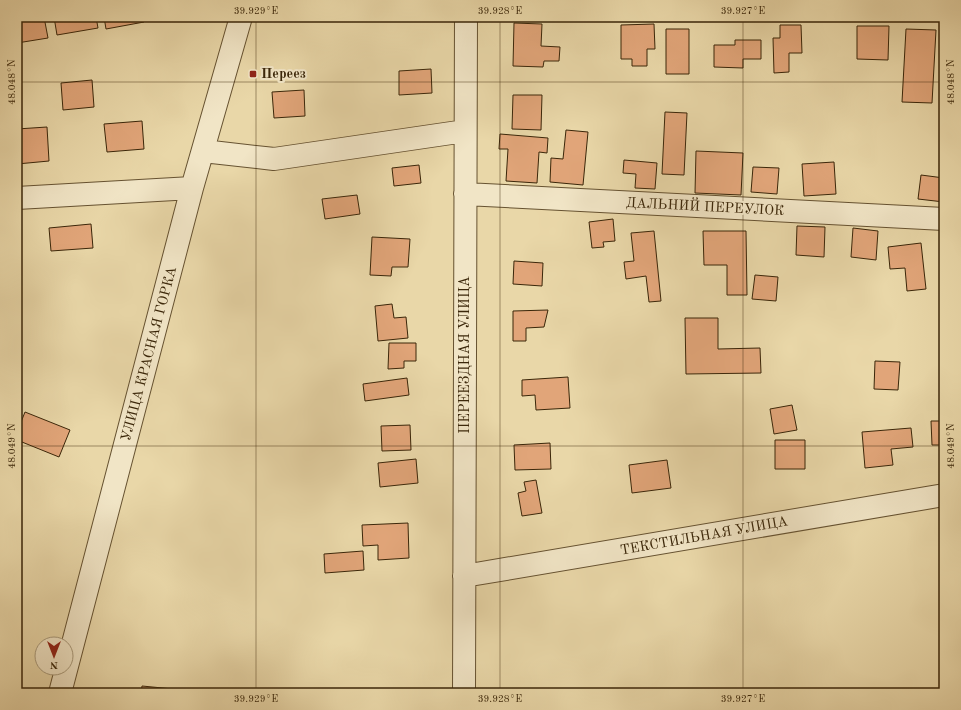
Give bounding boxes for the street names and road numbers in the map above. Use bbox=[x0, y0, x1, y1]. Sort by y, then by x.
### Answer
street label: ДАЛЬНИЙ ПЕРЕУЛОК bbox=[626, 192, 785, 218]
street label: УЛИЦА КРАСНАЯ ГОРКА bbox=[119, 265, 179, 443]
street label: ПЕРЕЕЗДНАЯ УЛИЦА bbox=[458, 276, 472, 434]
street label: ТЕКСТИЛЬНАЯ УЛИЦА bbox=[619, 514, 789, 558]

